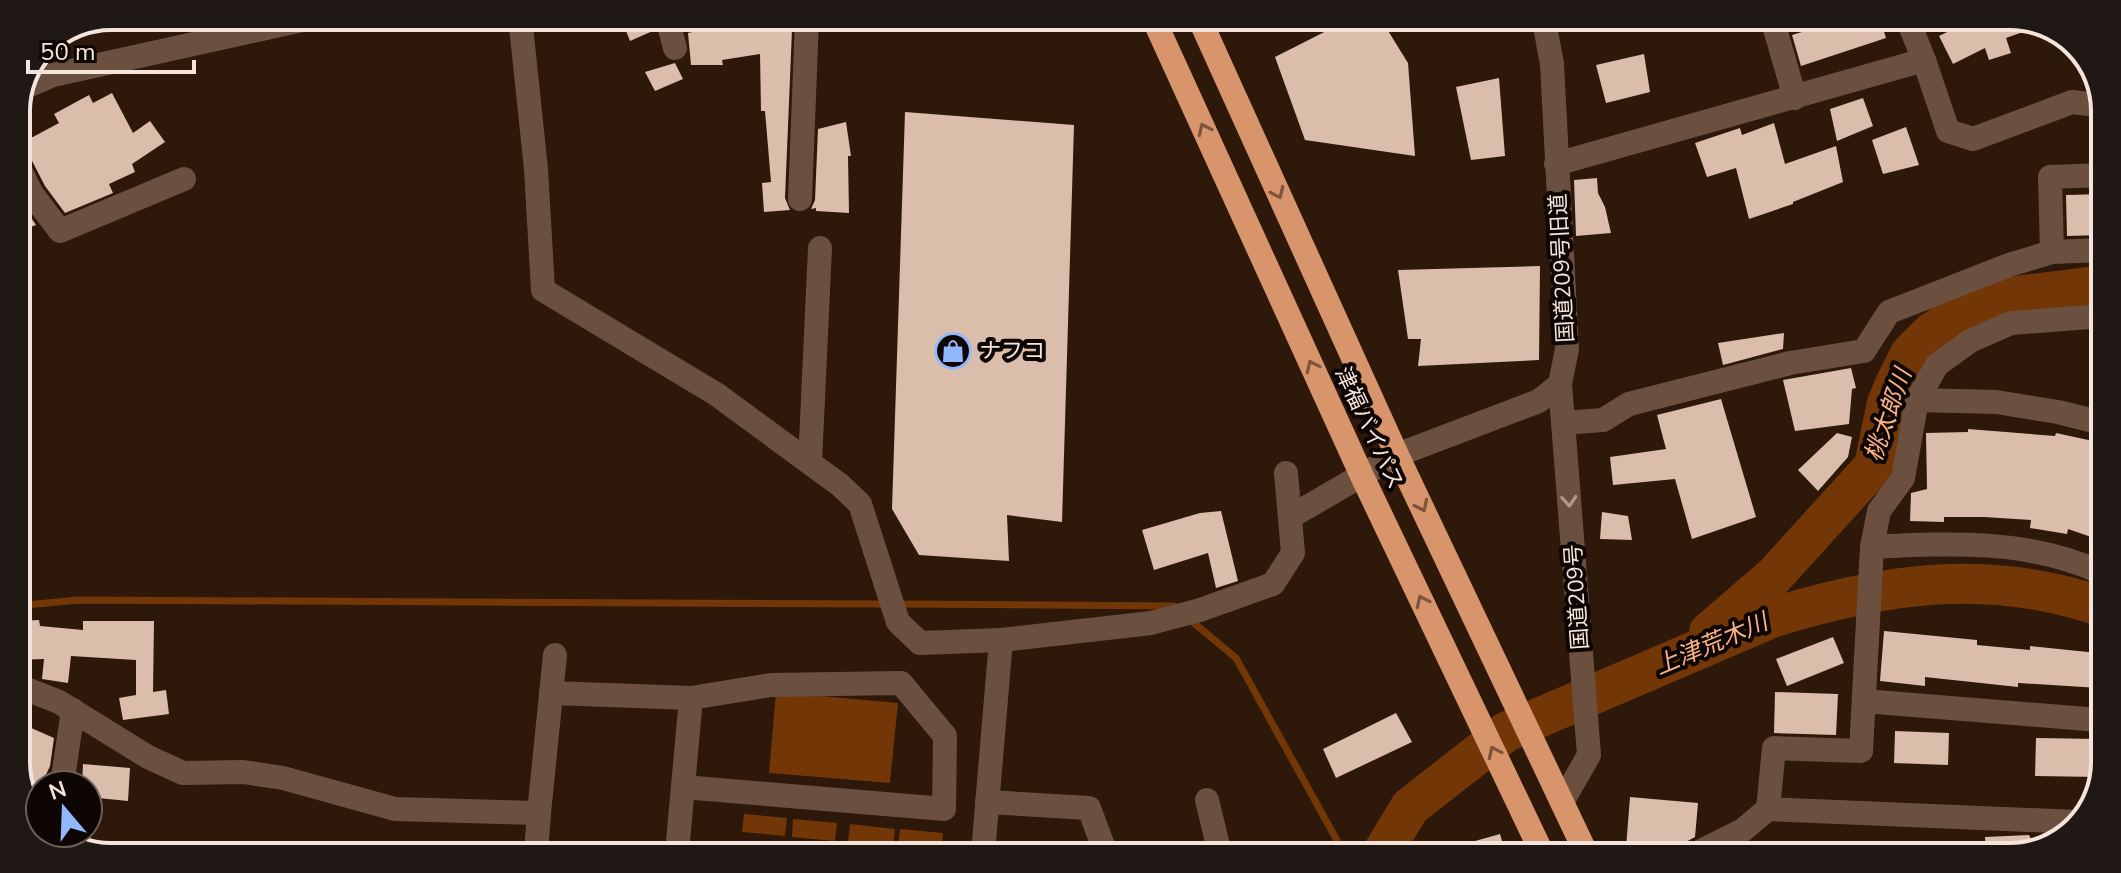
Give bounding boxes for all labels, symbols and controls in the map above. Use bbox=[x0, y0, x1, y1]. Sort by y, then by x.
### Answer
scale bar bbox=[28, 24, 194, 74]
text: 50 m bbox=[40, 36, 96, 68]
one-way arrow bbox=[1198, 123, 1214, 137]
one-way arrow bbox=[1269, 185, 1285, 199]
street label: 国道209号旧道 bbox=[1543, 193, 1581, 343]
shop icon: ナフコ bbox=[934, 332, 972, 370]
place label: ナフコ bbox=[979, 336, 1045, 366]
one-way arrow bbox=[1306, 359, 1322, 374]
street label: 津福バイパス bbox=[1328, 362, 1410, 494]
water label: 桃太郎川 bbox=[1857, 362, 1920, 466]
one-way arrow bbox=[1560, 495, 1577, 508]
one-way arrow bbox=[1412, 497, 1427, 512]
street label: 国道209号 bbox=[1558, 543, 1596, 651]
one-way arrow bbox=[1416, 595, 1432, 610]
water label: 上津荒木川 bbox=[1650, 605, 1775, 682]
one-way arrow bbox=[1488, 746, 1504, 761]
north arrow bbox=[24, 769, 104, 849]
text: N bbox=[45, 774, 70, 808]

